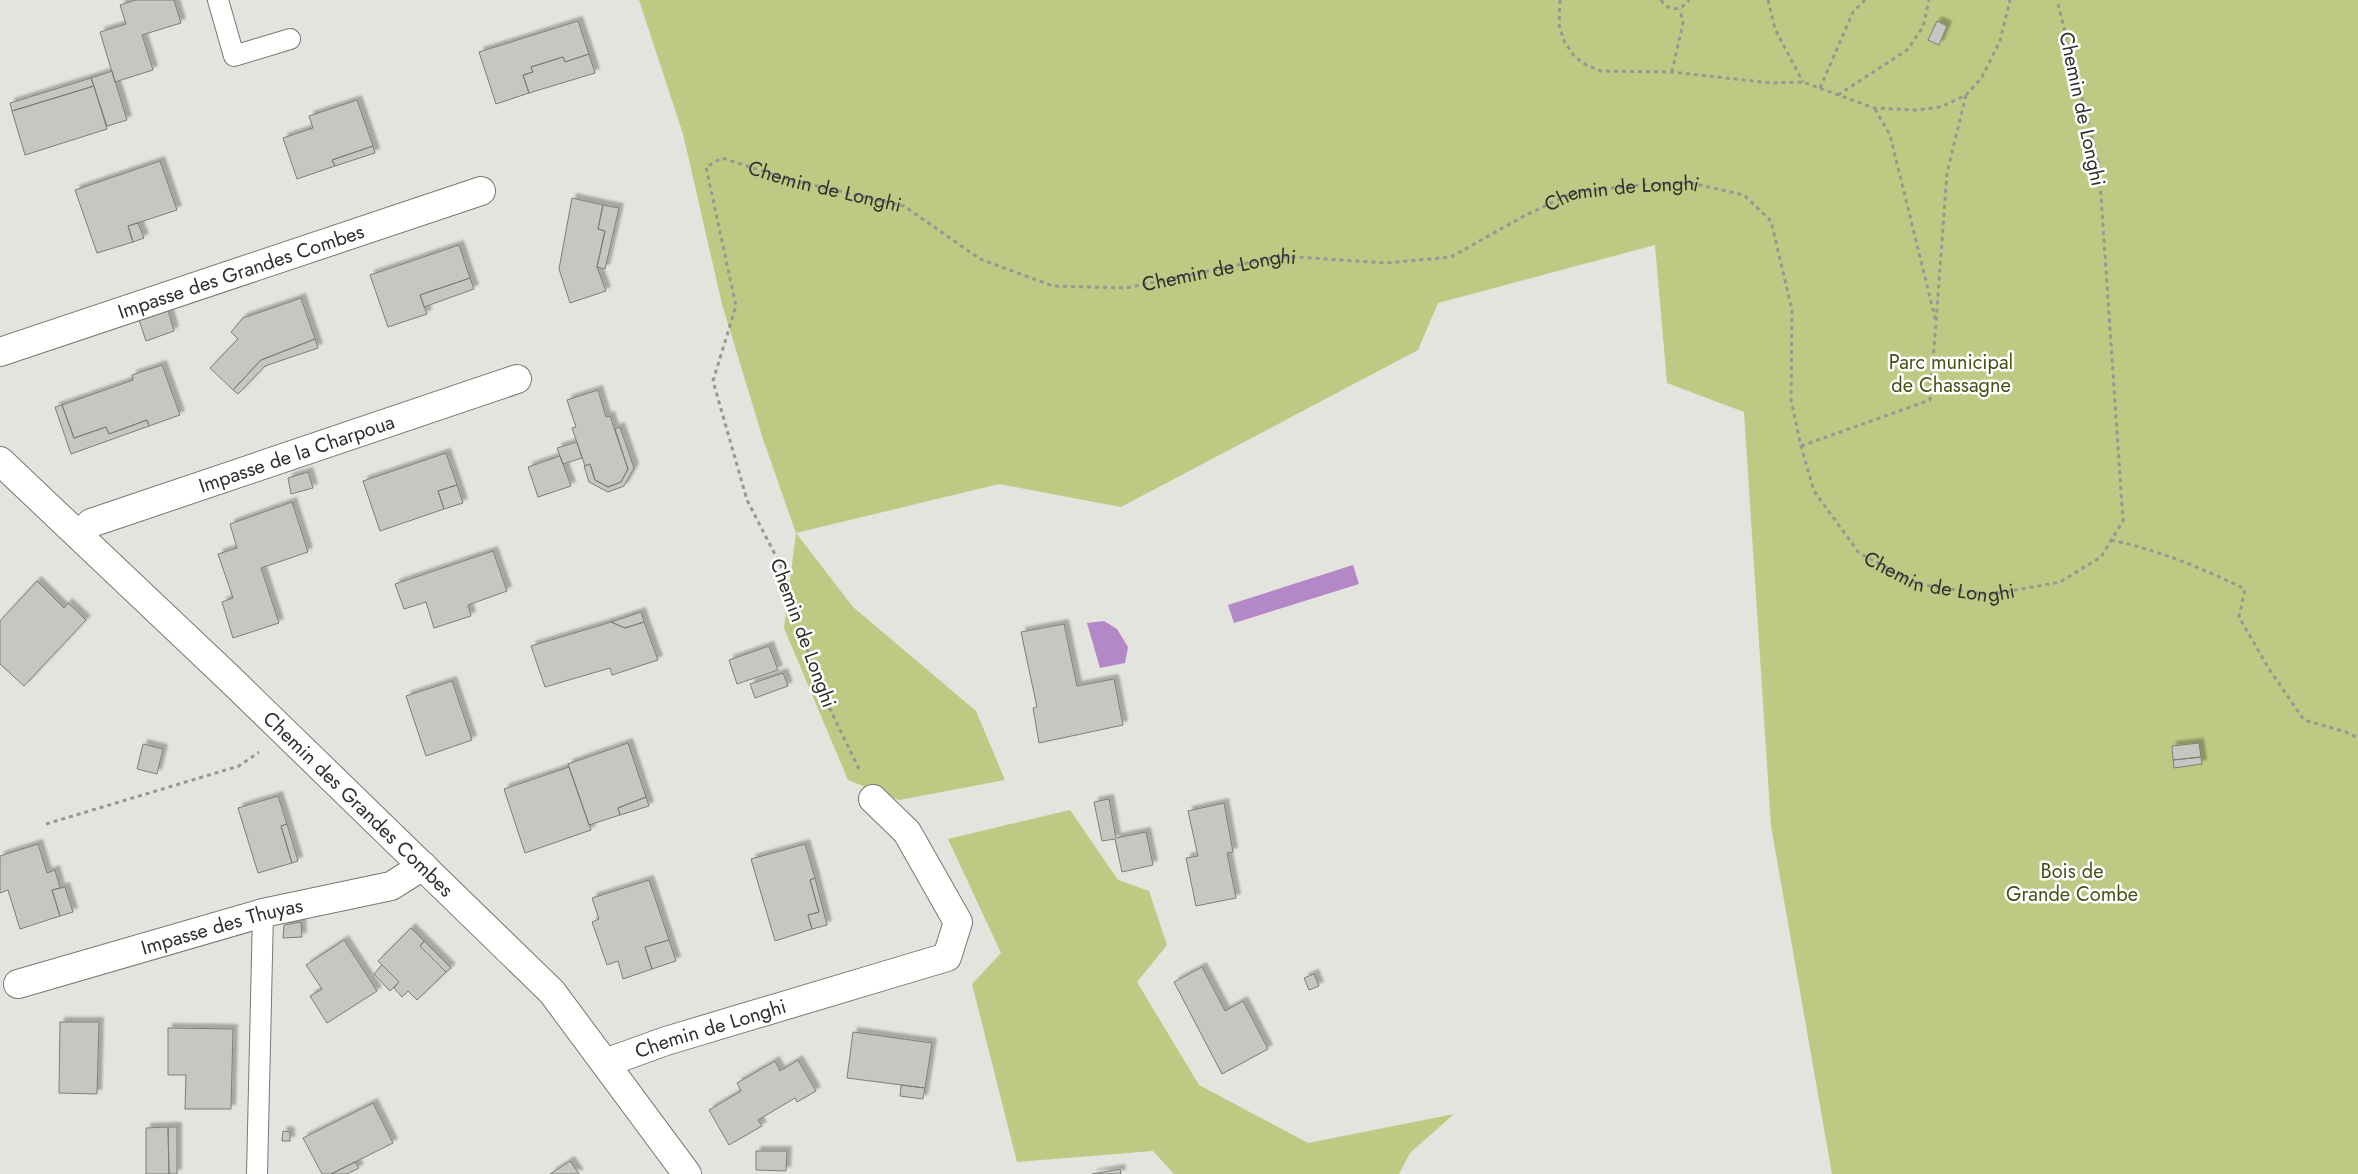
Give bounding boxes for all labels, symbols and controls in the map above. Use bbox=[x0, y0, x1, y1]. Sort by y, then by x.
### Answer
street label: Chemin de Longhi bbox=[2051, 29, 2113, 189]
street label: Chemin de Longhi bbox=[745, 153, 904, 219]
street label: Chemin de Longhi bbox=[1539, 168, 1702, 219]
street label: Impasse des Grandes Combes bbox=[114, 217, 368, 326]
street label: Chemin de Longhi bbox=[1139, 241, 1297, 299]
park label: Parc municipal de Chassagne bbox=[1889, 348, 2013, 400]
street label: Impasse de la Charpoua bbox=[195, 407, 398, 500]
street label: Chemin de Longhi bbox=[1859, 544, 2017, 609]
street label: Chemin de Longhi bbox=[763, 554, 843, 712]
street label: Chemin des Grandes Combes bbox=[257, 704, 460, 903]
park label: Bois de Grande Combe bbox=[2006, 857, 2138, 909]
street label: Impasse des Thuyas bbox=[138, 891, 305, 962]
street label: Chemin de Longhi bbox=[631, 991, 790, 1066]

